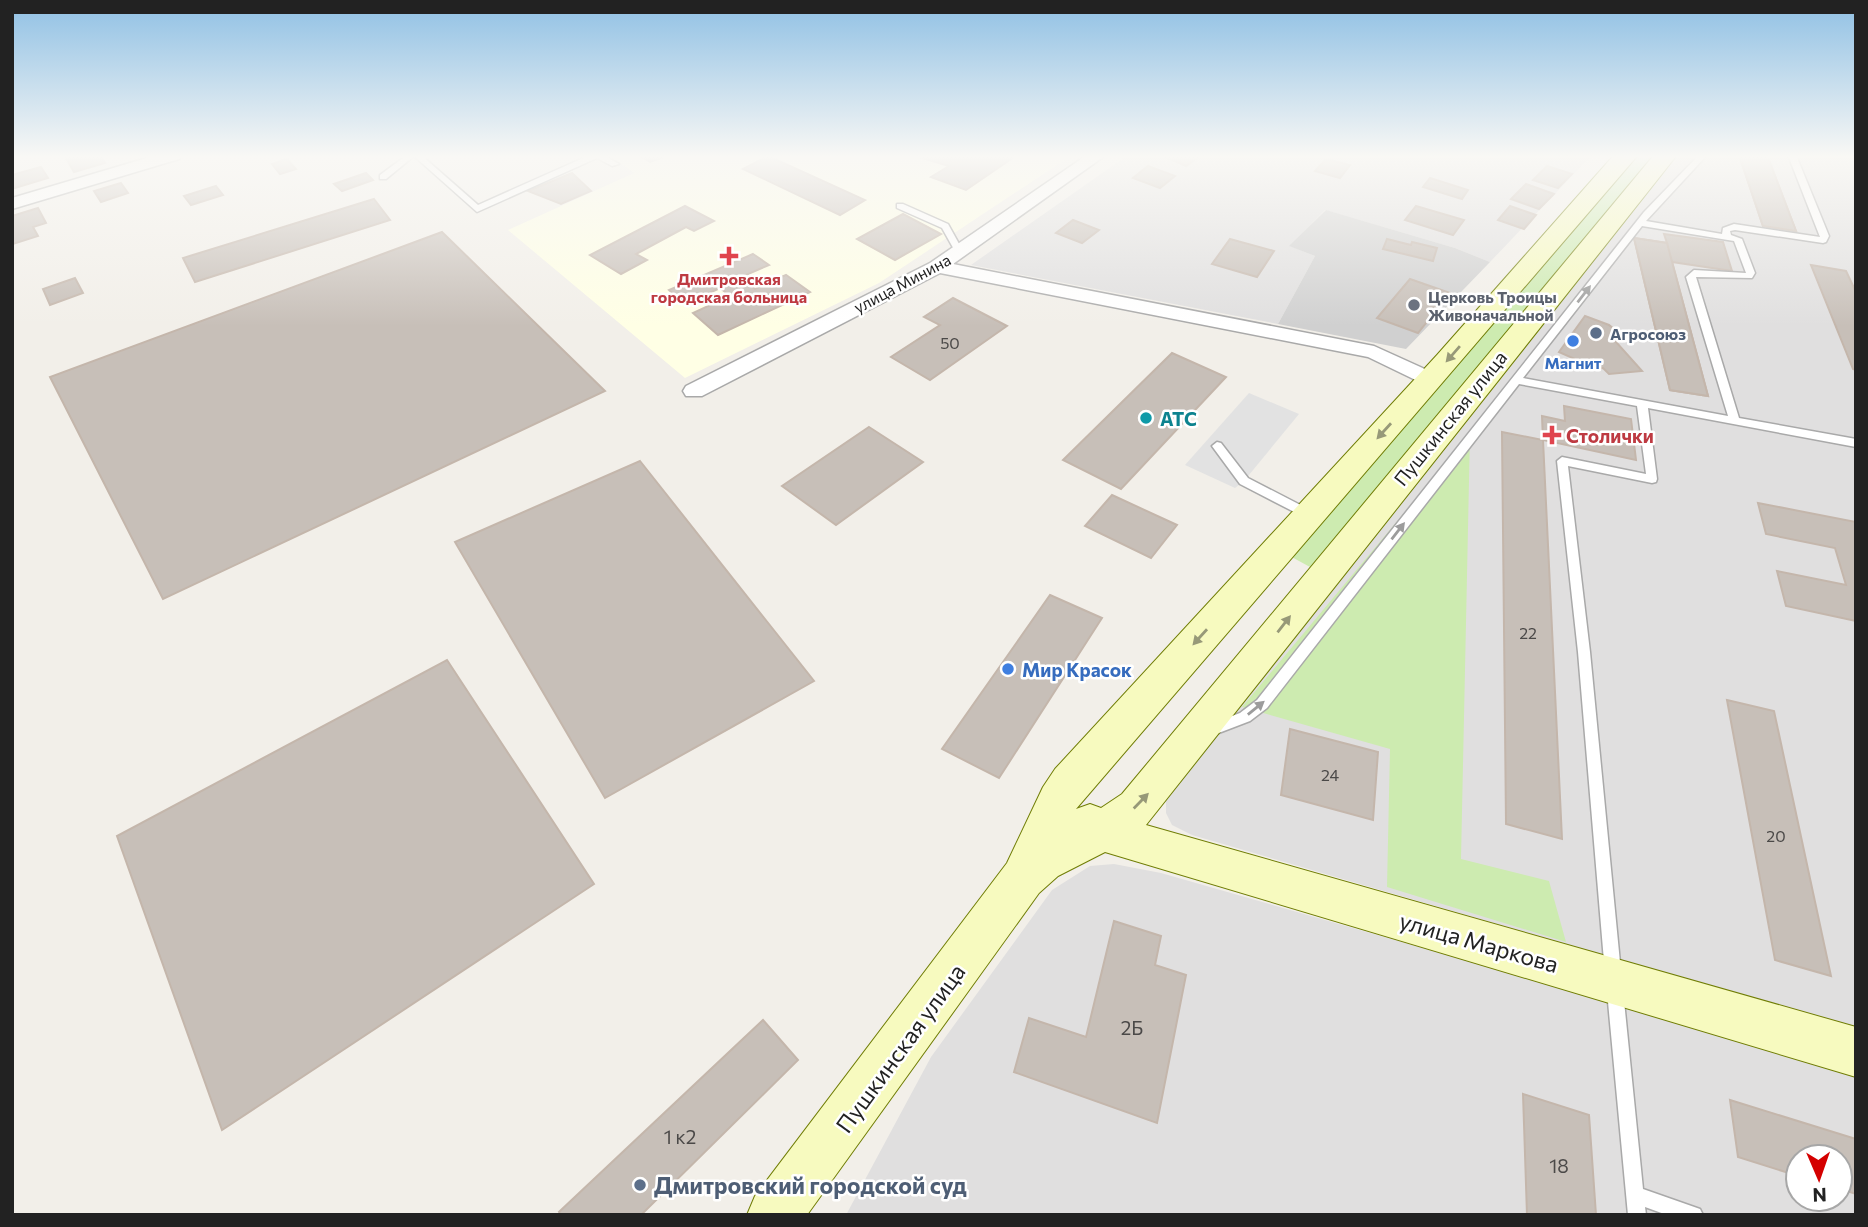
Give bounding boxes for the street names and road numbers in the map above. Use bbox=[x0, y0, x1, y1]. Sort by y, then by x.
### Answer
street label: улица Минина bbox=[850, 249, 954, 317]
street label: Пушкинская улица bbox=[1389, 346, 1511, 490]
street label: улица Маркова bbox=[1396, 906, 1562, 978]
street label: Пушкинская улица bbox=[829, 958, 971, 1138]

